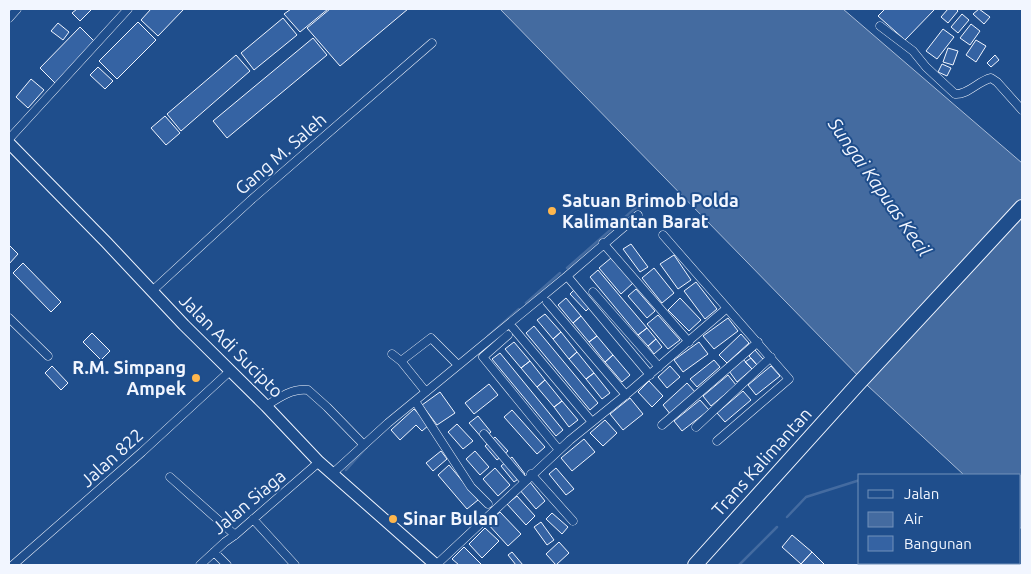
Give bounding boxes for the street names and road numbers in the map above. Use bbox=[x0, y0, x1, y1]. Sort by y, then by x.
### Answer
street label: Gang M. Saleh bbox=[231, 108, 330, 198]
street label: Jalan Adi Sucipto bbox=[176, 290, 287, 401]
street label: Trans Kalimantan bbox=[707, 403, 815, 520]
street label: Jalan 822 bbox=[76, 424, 147, 490]
street label: Jalan Siaga bbox=[208, 465, 289, 538]

